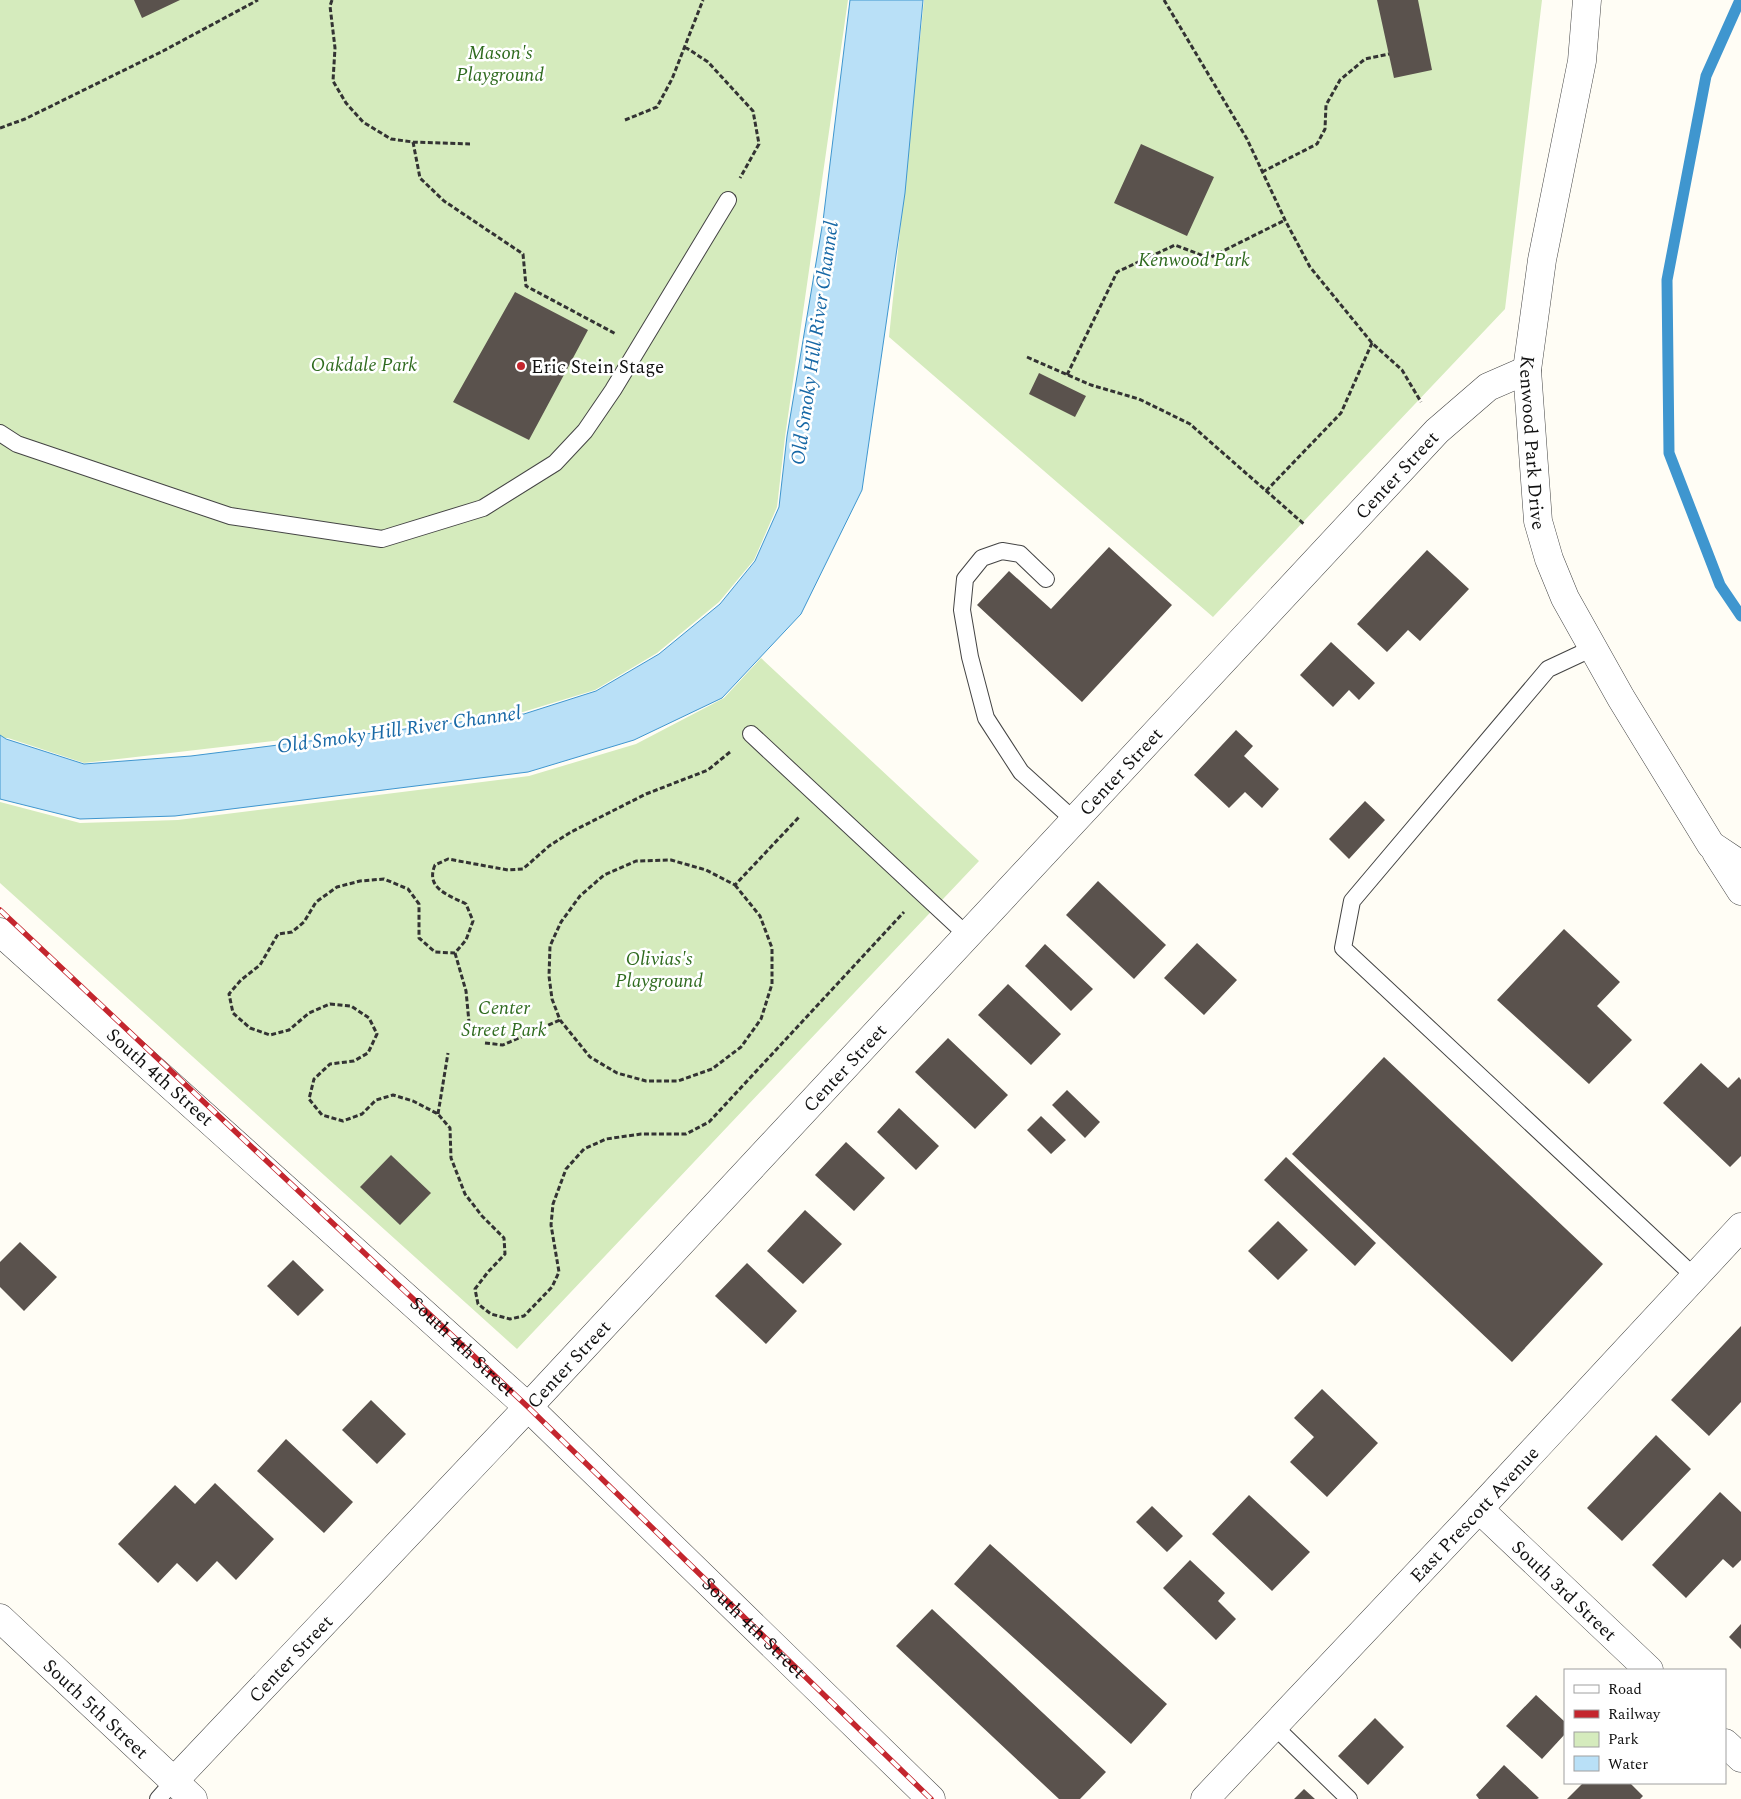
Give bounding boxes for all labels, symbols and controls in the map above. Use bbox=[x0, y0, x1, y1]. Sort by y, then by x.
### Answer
park label: Mason's Playground bbox=[456, 39, 544, 90]
water label: Old Smoky Hill River Channel bbox=[783, 219, 847, 467]
park label: Kenwood Park bbox=[1138, 246, 1250, 275]
park label: Oakdale Park bbox=[311, 351, 417, 380]
place label: Eric Stein Stage bbox=[531, 353, 664, 382]
street label: Kenwood Park Drive bbox=[1511, 354, 1553, 534]
marker: Eric Stein Stage bbox=[515, 360, 527, 372]
street label: Center Street bbox=[1349, 425, 1446, 527]
water label: Old Smoky Hill River Channel bbox=[275, 698, 523, 762]
street label: Center Street bbox=[1073, 721, 1170, 823]
park label: Olivias's Playground bbox=[615, 945, 703, 996]
park label: Center Street Park bbox=[461, 994, 547, 1045]
street label: Center Street bbox=[797, 1017, 894, 1119]
street label: South 4th Street bbox=[99, 1021, 220, 1134]
street label: South 4th Street bbox=[403, 1290, 522, 1404]
street label: Center Street bbox=[520, 1314, 618, 1416]
street label: East Prescott Avenue bbox=[1403, 1440, 1547, 1590]
street label: South 3rd Street bbox=[1504, 1534, 1623, 1649]
street label: South 4th Street bbox=[695, 1571, 812, 1686]
street label: Center Street bbox=[242, 1608, 341, 1710]
street label: South 5th Street bbox=[36, 1652, 155, 1767]
legend bbox=[1564, 1669, 1726, 1784]
text: Road bbox=[1608, 1678, 1642, 1701]
text: Railway bbox=[1608, 1703, 1661, 1726]
text: Park bbox=[1608, 1728, 1639, 1751]
text: Water bbox=[1608, 1753, 1648, 1776]

